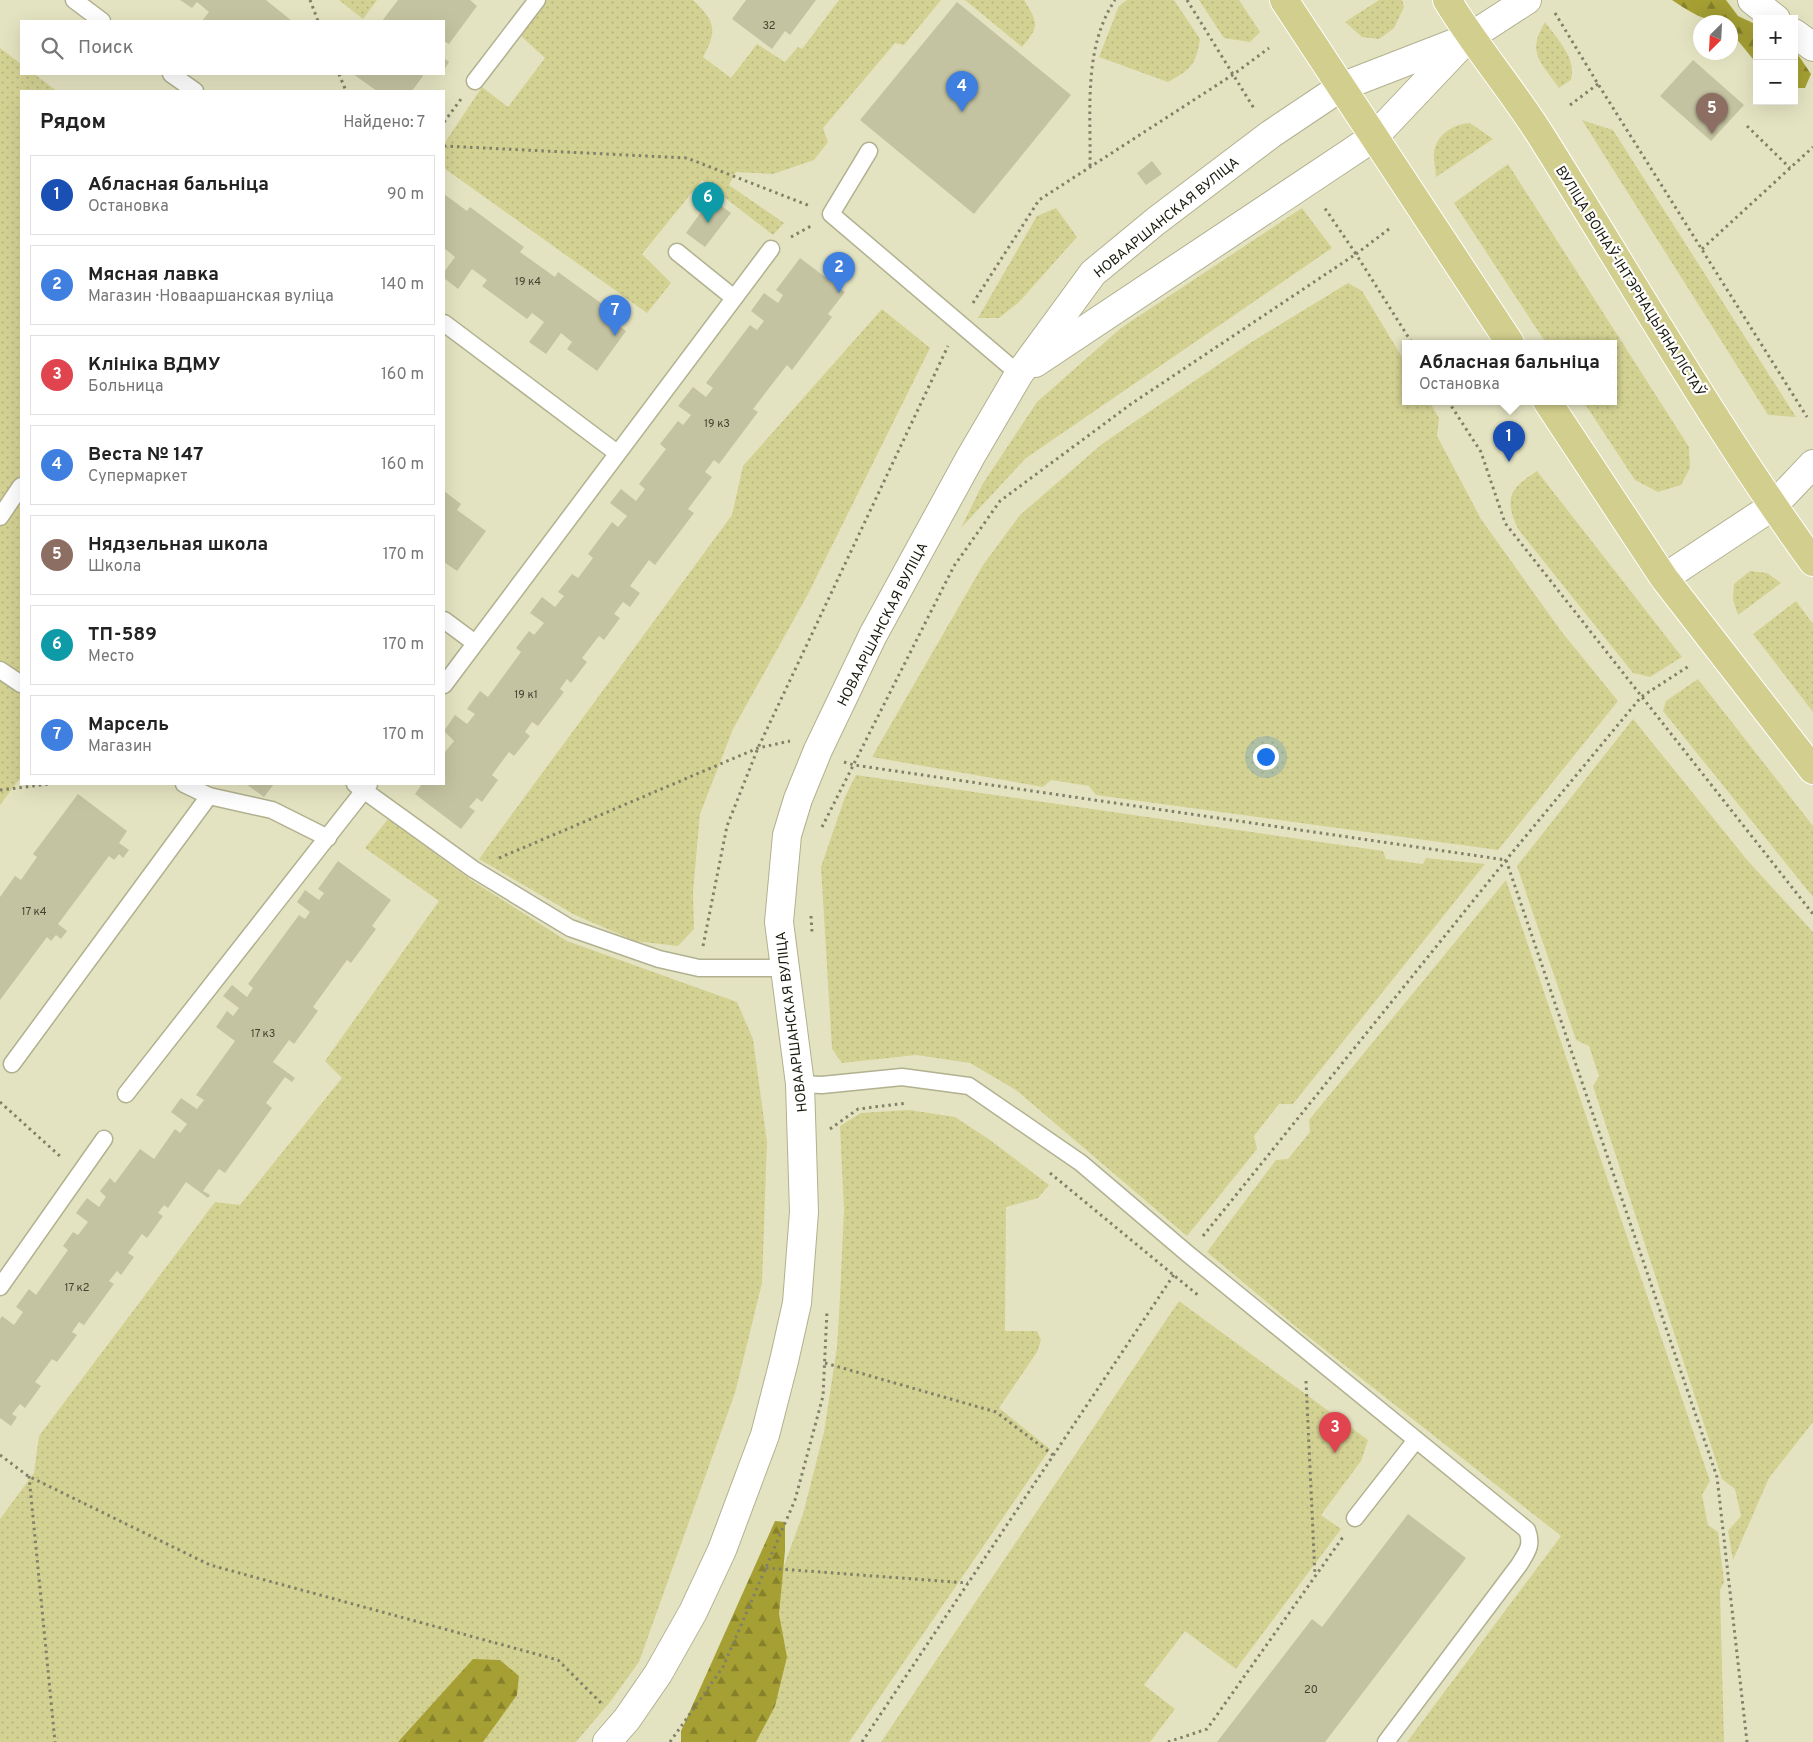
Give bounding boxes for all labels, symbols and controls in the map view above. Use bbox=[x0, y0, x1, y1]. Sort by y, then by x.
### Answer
north arrow bbox=[1693, 15, 1738, 60]
map controls bbox=[1753, 15, 1798, 105]
button: + bbox=[1753, 15, 1798, 60]
house number: 32 bbox=[762, 19, 776, 33]
search box bbox=[20, 20, 445, 75]
icon: search bbox=[38, 34, 66, 62]
text: Поиск bbox=[78, 36, 134, 60]
button: − bbox=[1753, 60, 1798, 105]
pin: 4 bbox=[946, 71, 978, 112]
pin: 5 bbox=[1696, 93, 1728, 134]
text: Рядом bbox=[40, 109, 106, 136]
text: Найдено: 7 bbox=[343, 113, 425, 133]
street label: НОВААРШАНСКАЯ ВУЛІЦА bbox=[1091, 154, 1243, 282]
street label: ВУЛІЦА ВОІНАЎ-ІНТЭРНАЦЫЯНАЛІСТАЎ bbox=[1551, 163, 1708, 401]
text: Абласная бальніца bbox=[88, 173, 269, 197]
pin: 6 bbox=[692, 182, 724, 223]
text: 1 bbox=[54, 185, 60, 205]
text: 90 m bbox=[387, 185, 424, 205]
text: Остановка bbox=[88, 197, 169, 217]
pin: 2 bbox=[823, 252, 855, 293]
text: Мясная лавка bbox=[88, 263, 219, 287]
text: 2 bbox=[52, 275, 62, 295]
text: 140 m bbox=[381, 275, 424, 295]
house number: 19 к4 bbox=[515, 275, 541, 289]
text: Магазин · Новааршанская вуліца bbox=[88, 287, 334, 307]
pin: 7 bbox=[599, 295, 631, 336]
popup bbox=[1402, 340, 1617, 405]
text: Абласная бальніца bbox=[1419, 351, 1600, 375]
text: Клініка ВДМУ bbox=[88, 353, 220, 377]
text: 3 bbox=[52, 365, 62, 385]
text: 160 m bbox=[381, 365, 424, 385]
text: Остановка bbox=[1419, 375, 1500, 395]
text: Больница bbox=[88, 377, 163, 397]
house number: 19 к3 bbox=[704, 417, 730, 431]
pin: 1 bbox=[1493, 421, 1525, 462]
text: Веста № 147 bbox=[88, 443, 203, 467]
text: 4 bbox=[52, 455, 62, 475]
text: 160 m bbox=[381, 455, 424, 475]
text: Супермаркет bbox=[88, 467, 188, 487]
text: Нядзельная школа bbox=[88, 533, 268, 557]
street label: НОВААРШАНСКАЯ ВУЛІЦА bbox=[834, 540, 932, 710]
text: 5 bbox=[52, 545, 62, 565]
text: 170 m bbox=[383, 545, 424, 565]
text: Школа bbox=[88, 557, 141, 577]
text: ТП-589 bbox=[88, 623, 157, 647]
text: 6 bbox=[52, 635, 62, 655]
text: 170 m bbox=[383, 635, 424, 655]
text: Место bbox=[88, 647, 134, 667]
house number: 19 к1 bbox=[514, 688, 538, 702]
text: Марсель bbox=[88, 713, 169, 737]
text: 7 bbox=[53, 725, 61, 745]
text: 170 m bbox=[383, 725, 424, 745]
text: Магазин bbox=[88, 737, 152, 757]
your location bbox=[1253, 744, 1279, 770]
house number: 17 к4 bbox=[21, 905, 47, 919]
street label: НОВААРШАНСКАЯ ВУЛІЦА bbox=[773, 930, 812, 1113]
house number: 17 к3 bbox=[251, 1027, 275, 1041]
house number: 17 к2 bbox=[65, 1281, 89, 1295]
pin: 3 bbox=[1319, 1412, 1351, 1453]
house number: 20 bbox=[1304, 1683, 1318, 1697]

